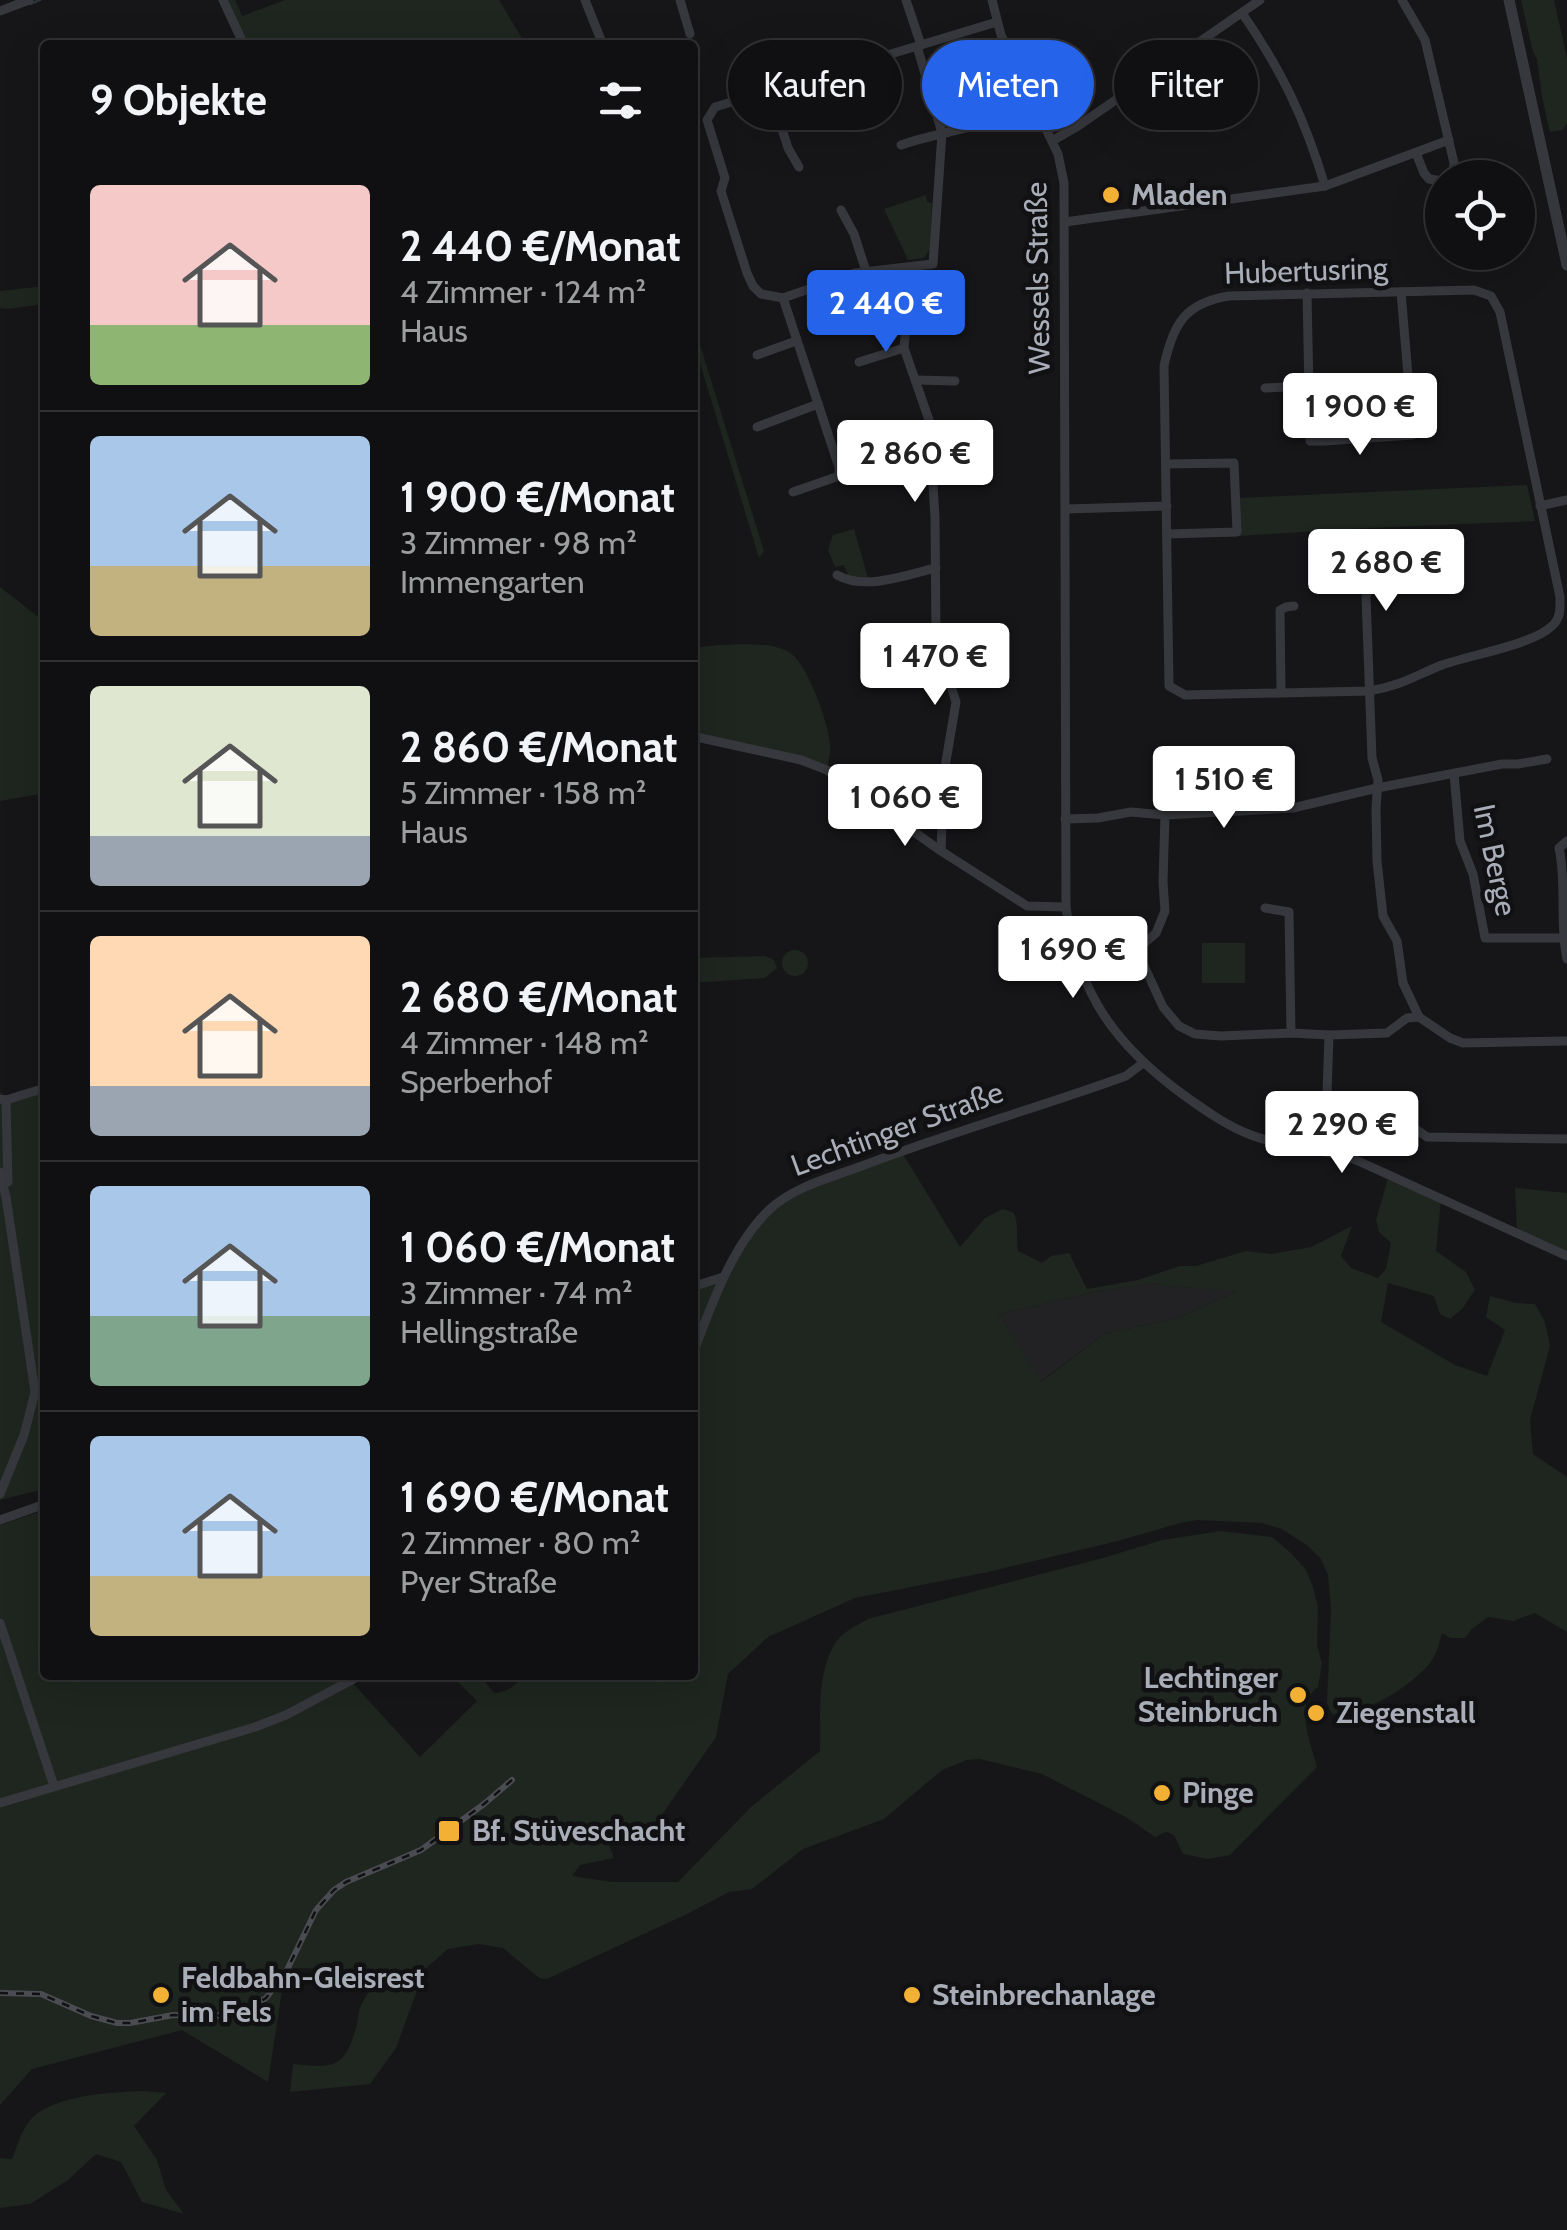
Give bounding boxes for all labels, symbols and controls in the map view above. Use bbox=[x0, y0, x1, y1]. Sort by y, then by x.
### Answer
chip: Kaufen bbox=[728, 40, 902, 130]
chip: Mieten bbox=[922, 40, 1094, 130]
chip: Filter bbox=[1114, 40, 1258, 130]
icon: filters bbox=[593, 73, 648, 128]
text: 9 Objekte bbox=[90, 74, 267, 126]
map controls bbox=[1425, 160, 1535, 270]
button: locate bbox=[1425, 160, 1535, 270]
place label: Mladen bbox=[1131, 176, 1228, 213]
street label: Wessels Straße bbox=[1017, 181, 1058, 375]
marker: Mladen bbox=[1100, 184, 1122, 206]
text: 2 440 €/Monat bbox=[400, 220, 681, 272]
icon: home bbox=[170, 225, 290, 345]
street label: Hubertusring bbox=[1223, 249, 1390, 292]
pin: 2 440 € bbox=[794, 270, 978, 355]
text: 4 Zimmer · 124 m² bbox=[400, 272, 646, 311]
text: 2 440 € bbox=[829, 283, 943, 322]
text: Haus bbox=[400, 311, 468, 350]
pin: 1 900 € bbox=[1268, 373, 1452, 458]
text: 1 900 € bbox=[1305, 386, 1415, 425]
pin: 2 860 € bbox=[823, 420, 1007, 505]
text: 2 860 € bbox=[859, 433, 971, 472]
text: 1 900 €/Monat bbox=[400, 471, 675, 523]
icon: home bbox=[170, 476, 290, 596]
text: 3 Zimmer · 98 m² bbox=[400, 523, 637, 562]
pin: 2 680 € bbox=[1294, 529, 1478, 614]
text: 2 680 € bbox=[1330, 542, 1442, 581]
text: Immengarten bbox=[400, 562, 585, 601]
pin: 1 470 € bbox=[843, 623, 1027, 708]
text: 1 470 € bbox=[882, 636, 988, 675]
text: 2 860 €/Monat bbox=[400, 721, 678, 773]
icon: home bbox=[170, 726, 290, 846]
pin: 1 510 € bbox=[1132, 746, 1316, 831]
text: 1 510 € bbox=[1175, 759, 1273, 798]
pin: 1 060 € bbox=[813, 764, 997, 849]
text: 5 Zimmer · 158 m² bbox=[400, 773, 646, 812]
text: 1 060 € bbox=[850, 777, 960, 816]
street label: Im Berge bbox=[1466, 801, 1525, 919]
text: Haus bbox=[400, 812, 468, 851]
pin: 1 690 € bbox=[981, 916, 1165, 1001]
text: 1 690 € bbox=[1020, 929, 1126, 968]
text: 2 680 €/Monat bbox=[400, 971, 678, 1023]
icon: home bbox=[170, 976, 290, 1096]
text: 4 Zimmer · 148 m² bbox=[400, 1023, 649, 1062]
text: Sperberhof bbox=[400, 1062, 552, 1101]
street label: Lechtinger Straße bbox=[786, 1073, 1008, 1184]
pin: 2 290 € bbox=[1250, 1091, 1434, 1176]
text: 2 290 € bbox=[1287, 1104, 1397, 1143]
text: 1 060 €/Monat bbox=[400, 1221, 675, 1273]
icon: home bbox=[170, 1226, 290, 1346]
text: 3 Zimmer · 74 m² bbox=[400, 1273, 633, 1312]
text: Hellingstraße bbox=[400, 1312, 578, 1351]
text: 1 690 €/Monat bbox=[400, 1471, 669, 1523]
icon: home bbox=[170, 1476, 290, 1596]
text: 2 Zimmer · 80 m² bbox=[400, 1523, 640, 1562]
text: Pyer Straße bbox=[400, 1562, 557, 1601]
place label: Lechtinger Steinbruch bbox=[1138, 1659, 1278, 1730]
marker: Lechtinger Steinbruch bbox=[1287, 1684, 1309, 1706]
place label: Ziegenstall bbox=[1336, 1694, 1476, 1731]
marker: Ziegenstall bbox=[1305, 1702, 1327, 1724]
place label: Pinge bbox=[1182, 1774, 1254, 1811]
marker: Pinge bbox=[1151, 1782, 1173, 1804]
place label: Bf. Stüveschacht bbox=[472, 1812, 685, 1849]
marker: Bf. Stüveschacht bbox=[436, 1818, 462, 1844]
place label: Feldbahn-Gleisrest im Fels bbox=[181, 1959, 425, 2030]
place label: Steinbrechanlage bbox=[932, 1976, 1156, 2013]
marker: Feldbahn-Gleisrest im Fels bbox=[150, 1984, 172, 2006]
marker: Steinbrechanlage bbox=[901, 1984, 923, 2006]

